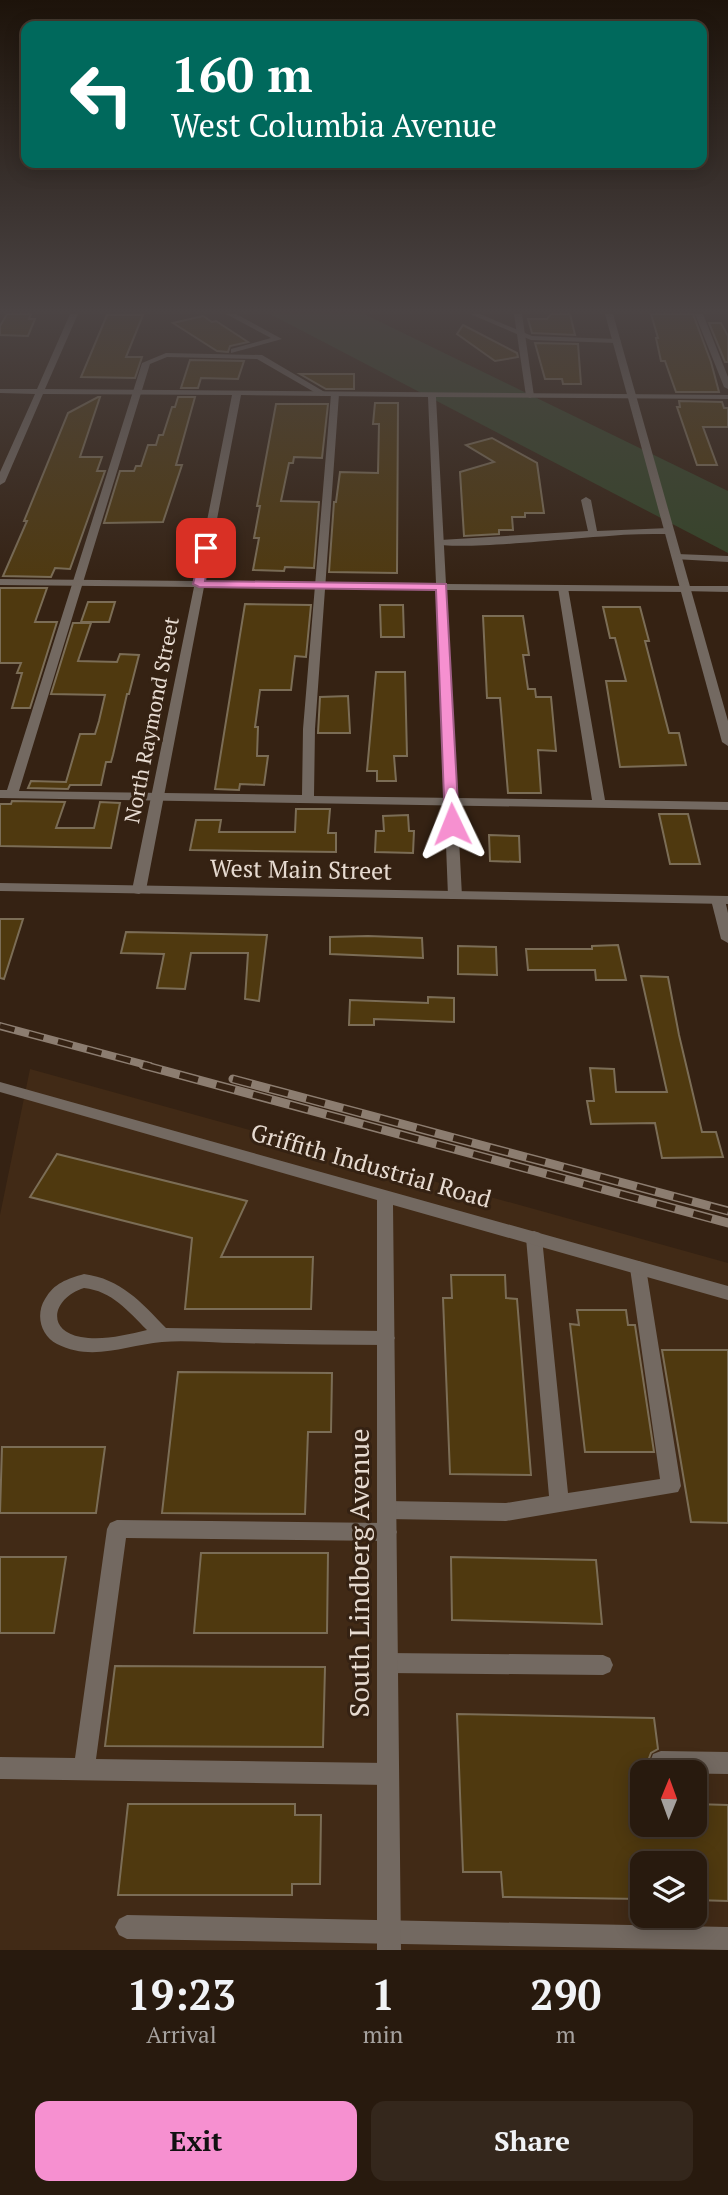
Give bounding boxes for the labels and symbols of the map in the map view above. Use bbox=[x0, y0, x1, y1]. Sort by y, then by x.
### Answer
pin bbox=[176, 518, 236, 578]
street label: North Raymond Street bbox=[117, 614, 185, 825]
position arrow bbox=[415, 787, 489, 861]
street label: West Main Street bbox=[210, 851, 393, 887]
street label: Griffith Industrial Road bbox=[247, 1115, 495, 1215]
street label: South Lindberg Avenue bbox=[340, 1429, 377, 1717]
north arrow bbox=[630, 1760, 707, 1838]

